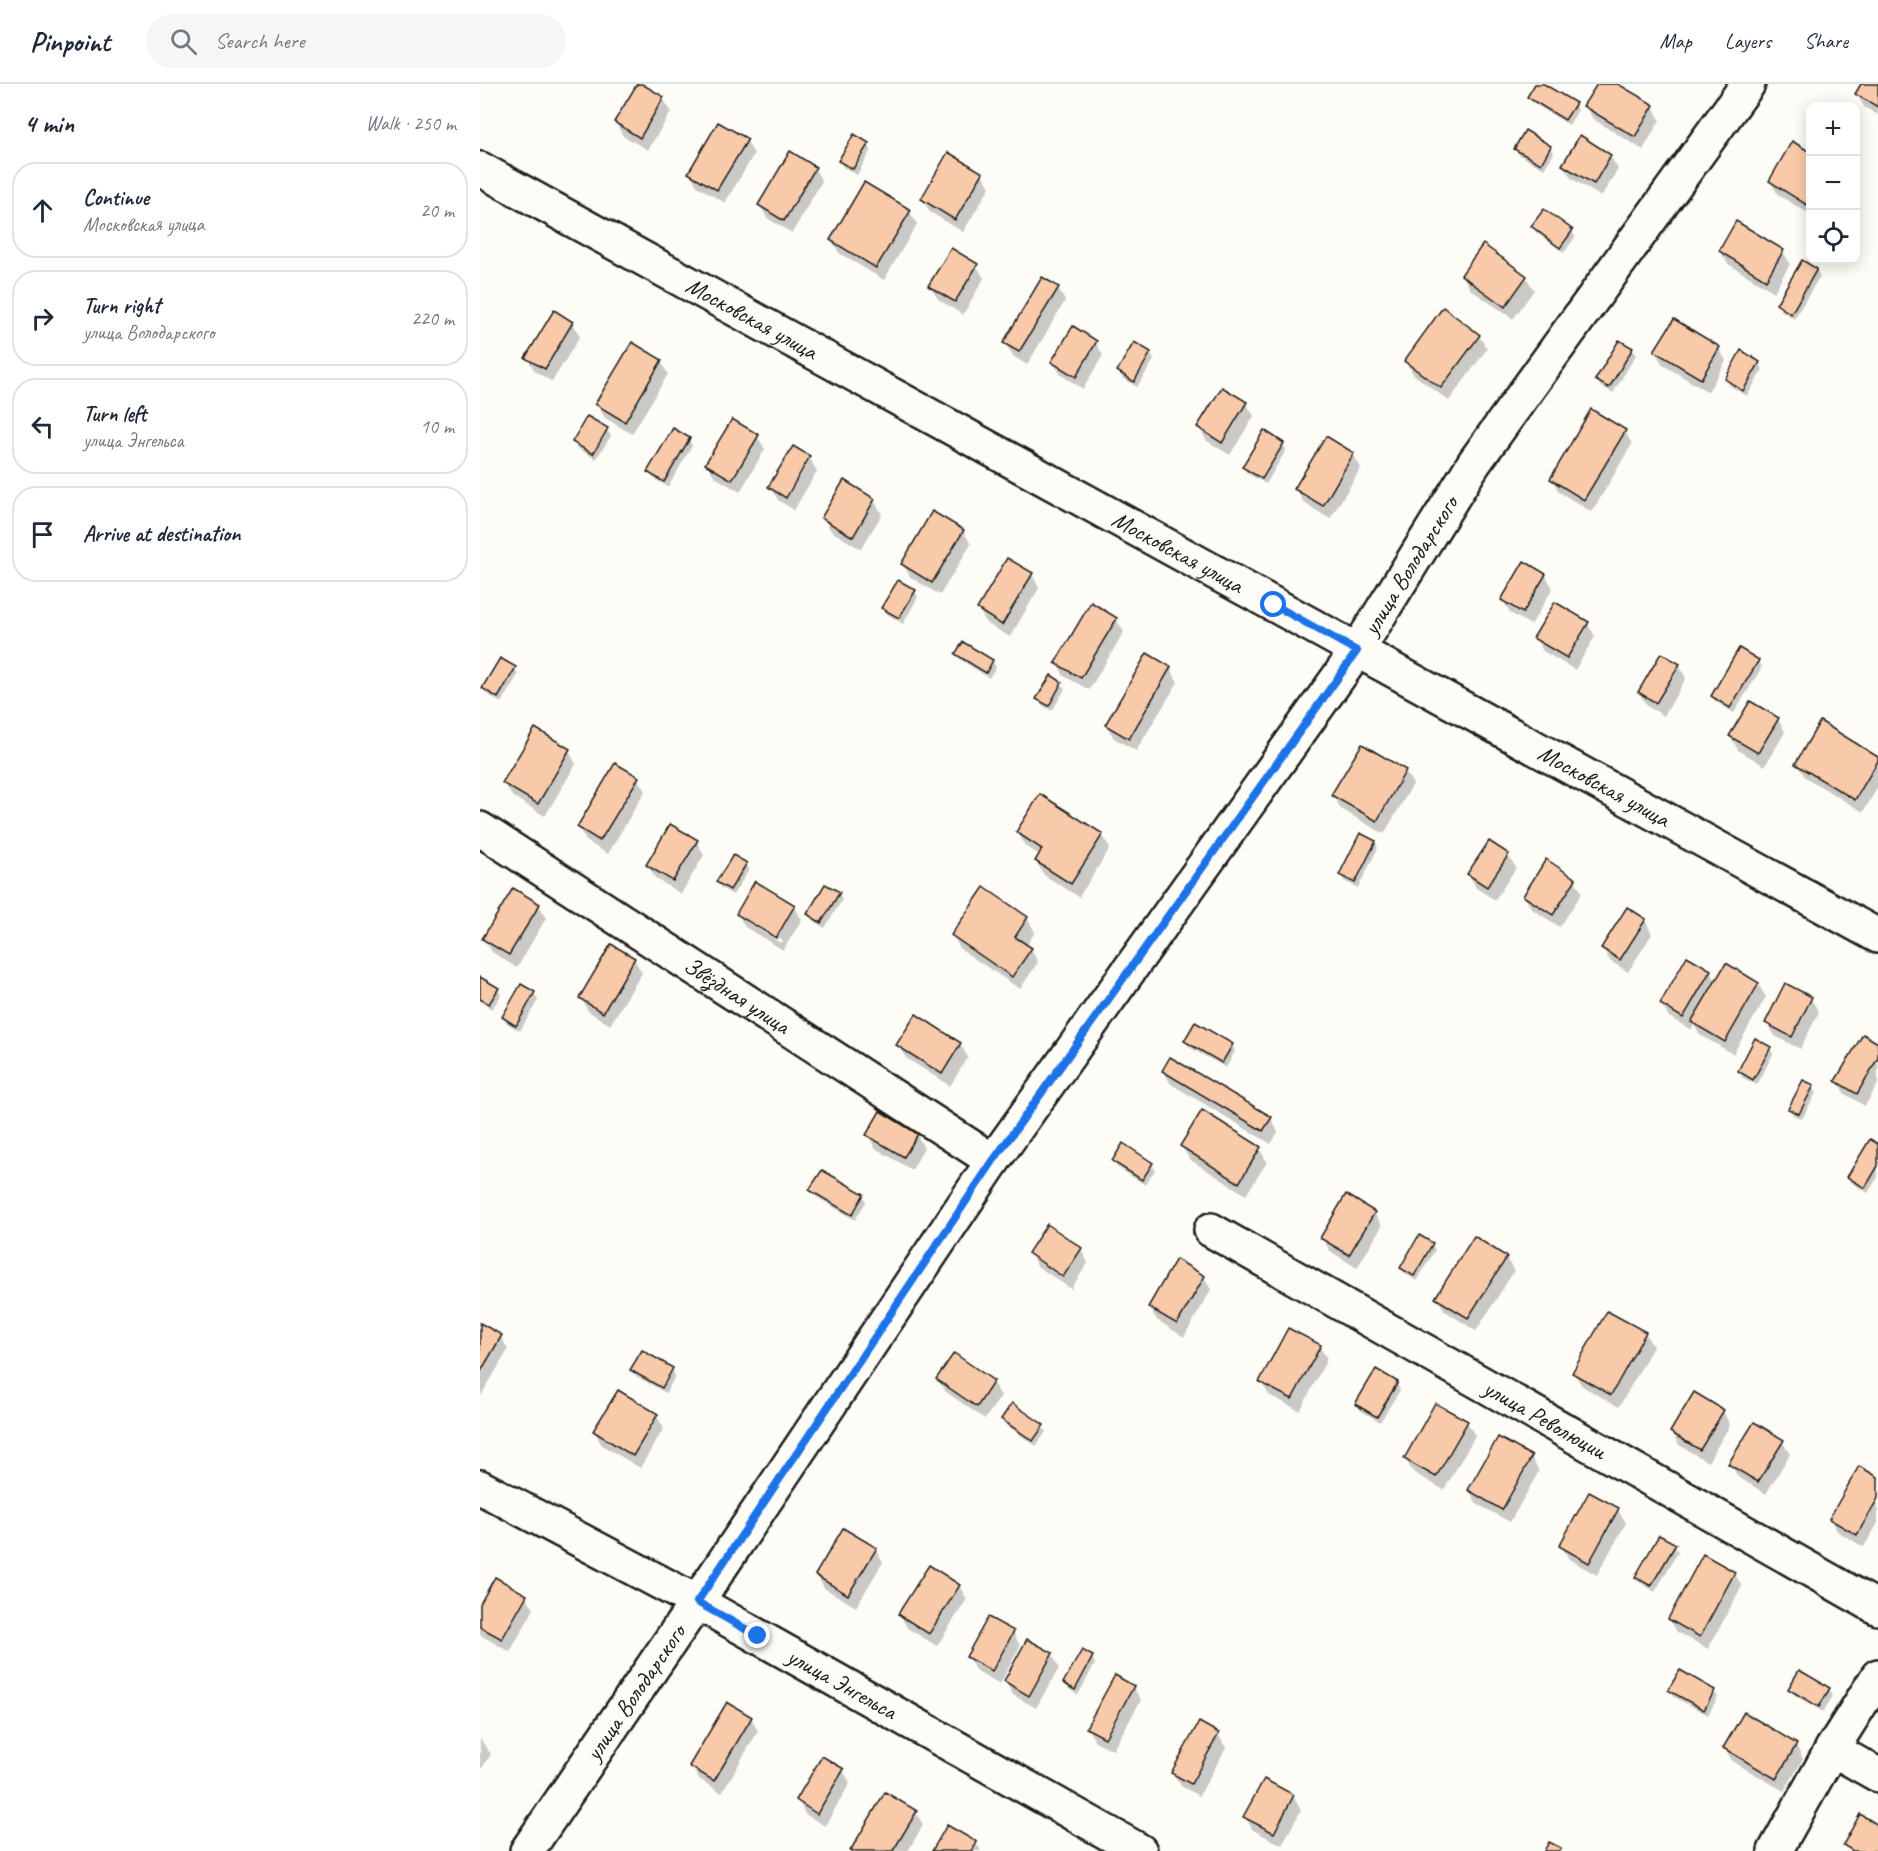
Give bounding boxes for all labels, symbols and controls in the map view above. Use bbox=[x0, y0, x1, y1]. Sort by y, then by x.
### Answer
search box bbox=[146, 14, 566, 68]
text: Pinpoint bbox=[30, 24, 110, 59]
icon: search bbox=[167, 25, 200, 58]
text: Search here bbox=[215, 27, 305, 55]
text: Map bbox=[1659, 28, 1692, 54]
text: Layers bbox=[1725, 28, 1771, 54]
text: Share bbox=[1804, 28, 1848, 54]
map controls bbox=[1806, 102, 1860, 264]
button: + bbox=[1806, 102, 1860, 156]
text: 4 min bbox=[24, 107, 74, 140]
text: Walk · 250 m bbox=[366, 111, 456, 136]
button: − bbox=[1806, 156, 1860, 210]
text: Continue bbox=[83, 184, 149, 212]
icon: ahead bbox=[26, 194, 59, 227]
text: 20 m bbox=[420, 198, 454, 223]
button: locate bbox=[1806, 210, 1860, 264]
text: Московская улица bbox=[83, 212, 204, 237]
street label: Московская улица bbox=[681, 270, 824, 367]
text: Turn right bbox=[83, 292, 160, 320]
icon: right bbox=[26, 302, 59, 335]
text: 220 m bbox=[411, 306, 454, 331]
text: улица Володарского bbox=[83, 320, 214, 345]
text: Turn left bbox=[83, 400, 147, 428]
icon: left bbox=[26, 410, 59, 443]
text: 10 m bbox=[420, 414, 454, 439]
text: улица Энгельса bbox=[83, 428, 184, 453]
street label: улица Володарского bbox=[1355, 488, 1466, 642]
street label: Московская улица bbox=[1107, 504, 1250, 601]
icon: arrive bbox=[26, 518, 59, 551]
text: Arrive at destination bbox=[83, 520, 240, 548]
route start bbox=[1260, 591, 1286, 617]
street label: Московская улица bbox=[1533, 738, 1676, 835]
street label: Звёздная улица bbox=[678, 950, 797, 1041]
street label: улица Революции bbox=[1477, 1372, 1613, 1467]
street label: улица Володарского bbox=[577, 1617, 694, 1768]
route end bbox=[744, 1622, 770, 1648]
street label: улица Энгельса bbox=[780, 1640, 903, 1727]

